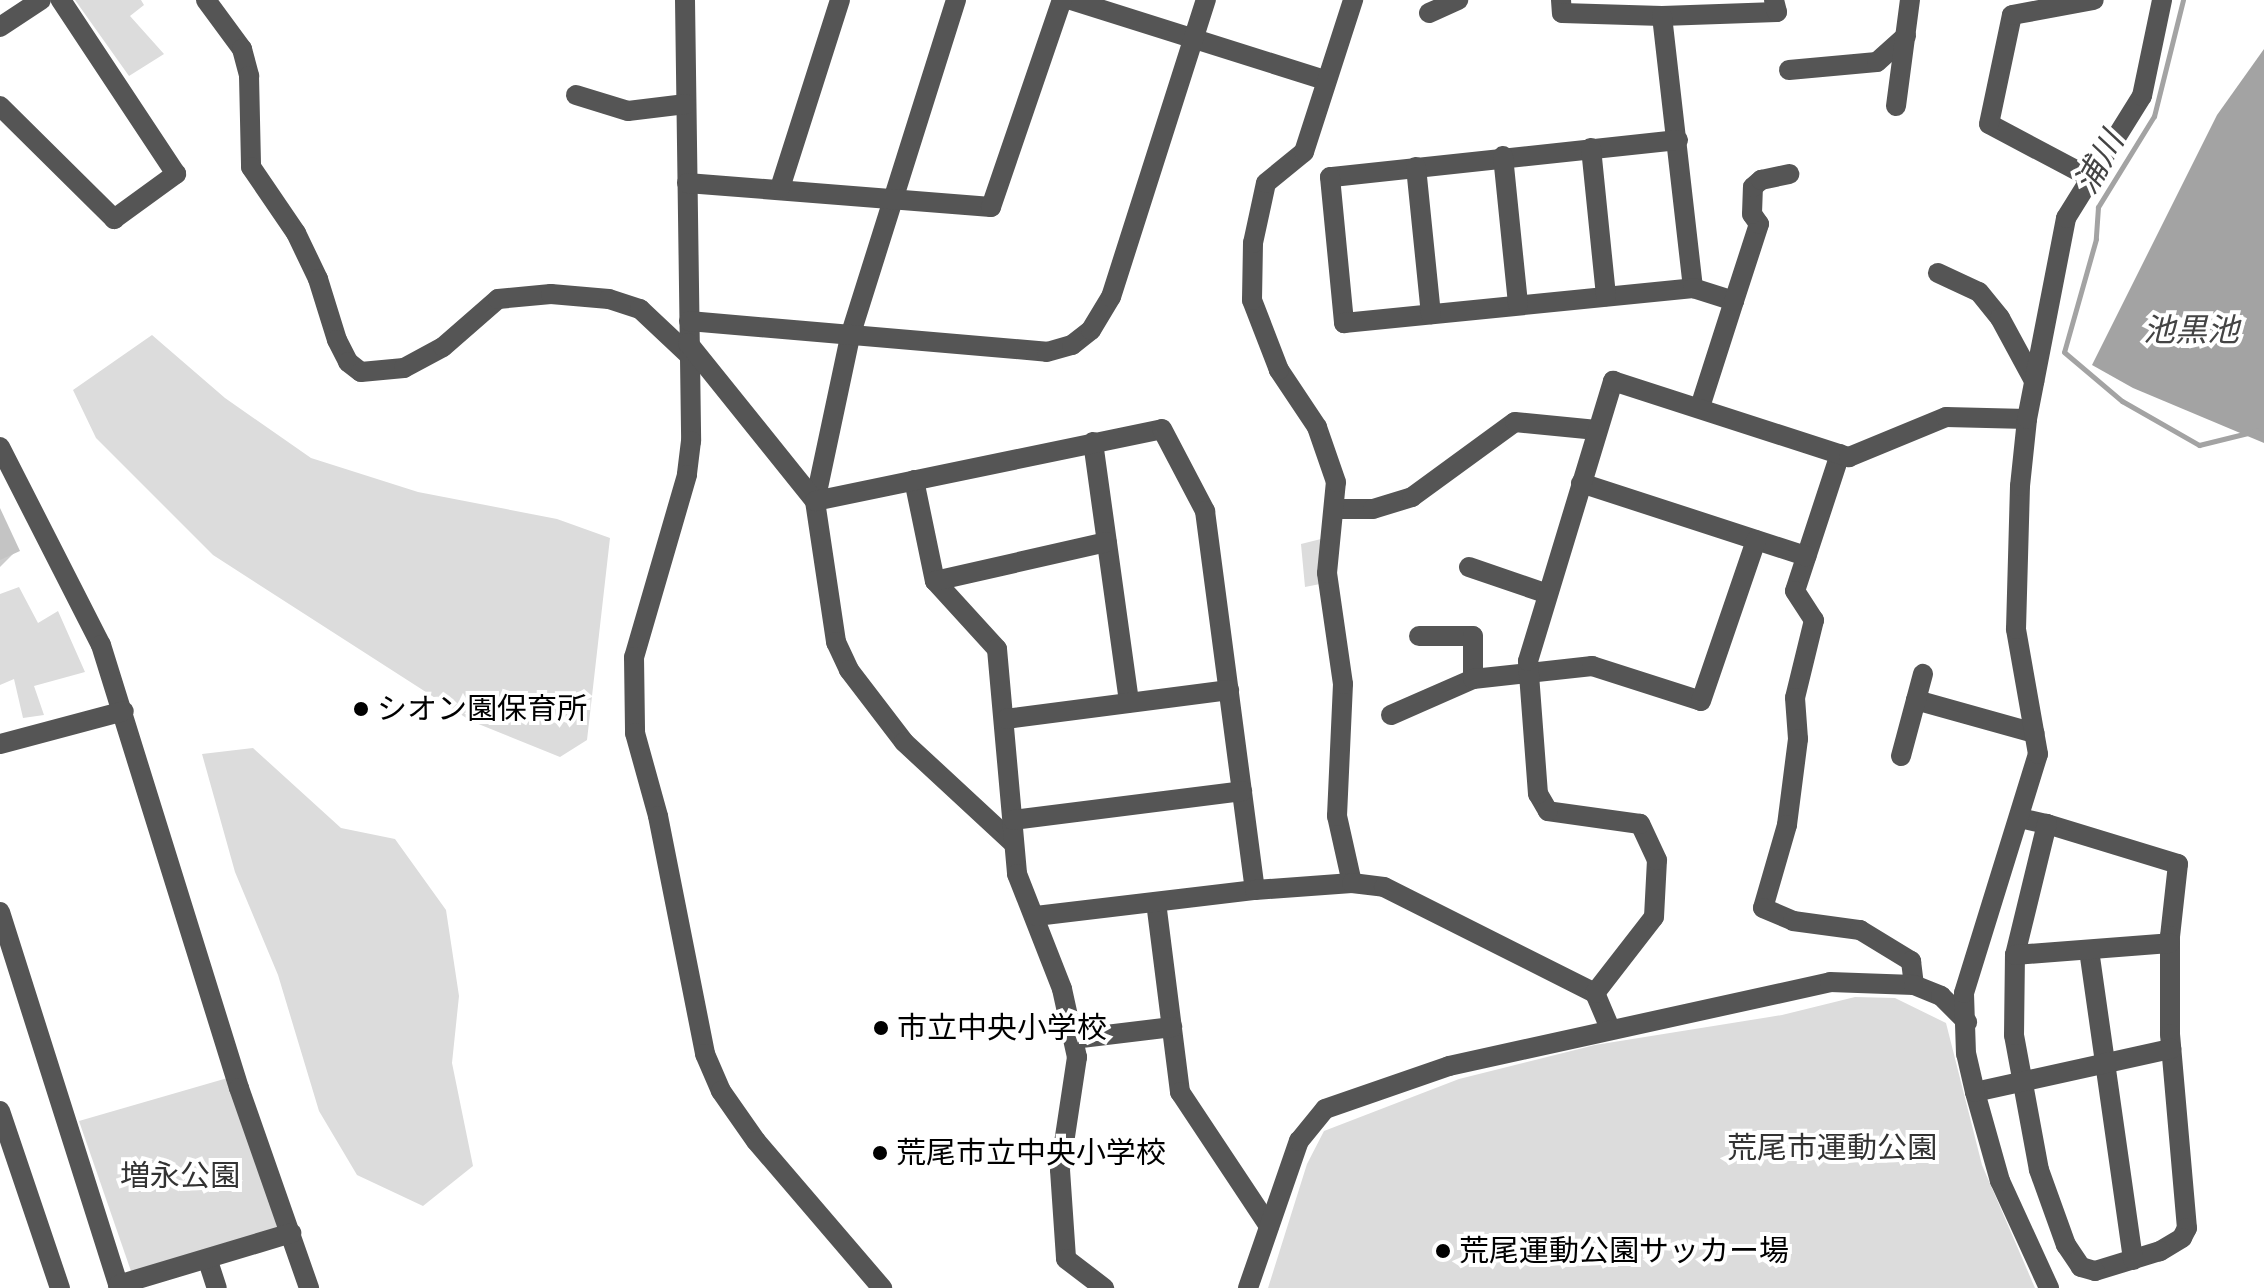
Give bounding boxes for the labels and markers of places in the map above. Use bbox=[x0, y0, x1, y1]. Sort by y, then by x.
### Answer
place label: シオン園保育所 bbox=[377, 691, 587, 727]
marker: シオン園保育所 bbox=[352, 700, 370, 718]
place label: 市立中央小学校 bbox=[897, 1010, 1107, 1046]
marker: 市立中央小学校 bbox=[872, 1019, 890, 1037]
place label: 荒尾市立中央小学校 bbox=[896, 1135, 1166, 1171]
marker: 荒尾市立中央小学校 bbox=[871, 1144, 889, 1162]
place label: 荒尾運動公園サッカー場 bbox=[1459, 1233, 1789, 1269]
marker: 荒尾運動公園サッカー場 bbox=[1434, 1242, 1452, 1260]

